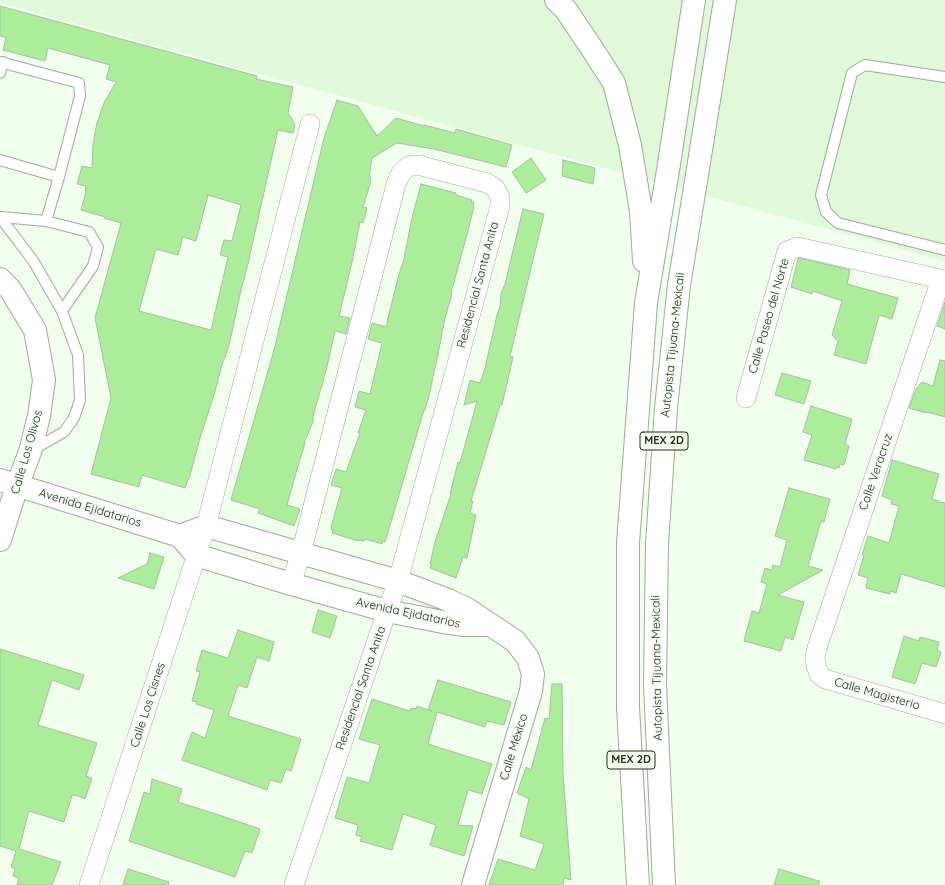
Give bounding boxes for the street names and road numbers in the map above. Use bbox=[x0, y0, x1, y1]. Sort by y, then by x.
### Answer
street label: Residencial Santa Anita bbox=[454, 220, 502, 350]
street label: Calle Paseo del Norte bbox=[746, 257, 792, 375]
street label: Autopista Tijuana-Mexicali bbox=[658, 272, 688, 418]
street label: Calle Los Olivos bbox=[8, 408, 46, 496]
road number: MEX 2D bbox=[640, 432, 688, 450]
street label: Calle Veracruz bbox=[856, 432, 896, 512]
street label: Avenida Ejidatarios bbox=[37, 486, 143, 530]
street label: Avenida Ejidatarios bbox=[354, 595, 462, 631]
street label: Autopista Tijuana-Mexicali bbox=[649, 595, 665, 741]
street label: Residencial Santa Anita bbox=[333, 624, 389, 752]
street label: Calle Los Cisnes bbox=[127, 661, 169, 749]
street label: Calle Magisterio bbox=[832, 675, 922, 713]
street label: Calle México bbox=[497, 712, 531, 782]
road number: MEX 2D bbox=[607, 751, 655, 769]

